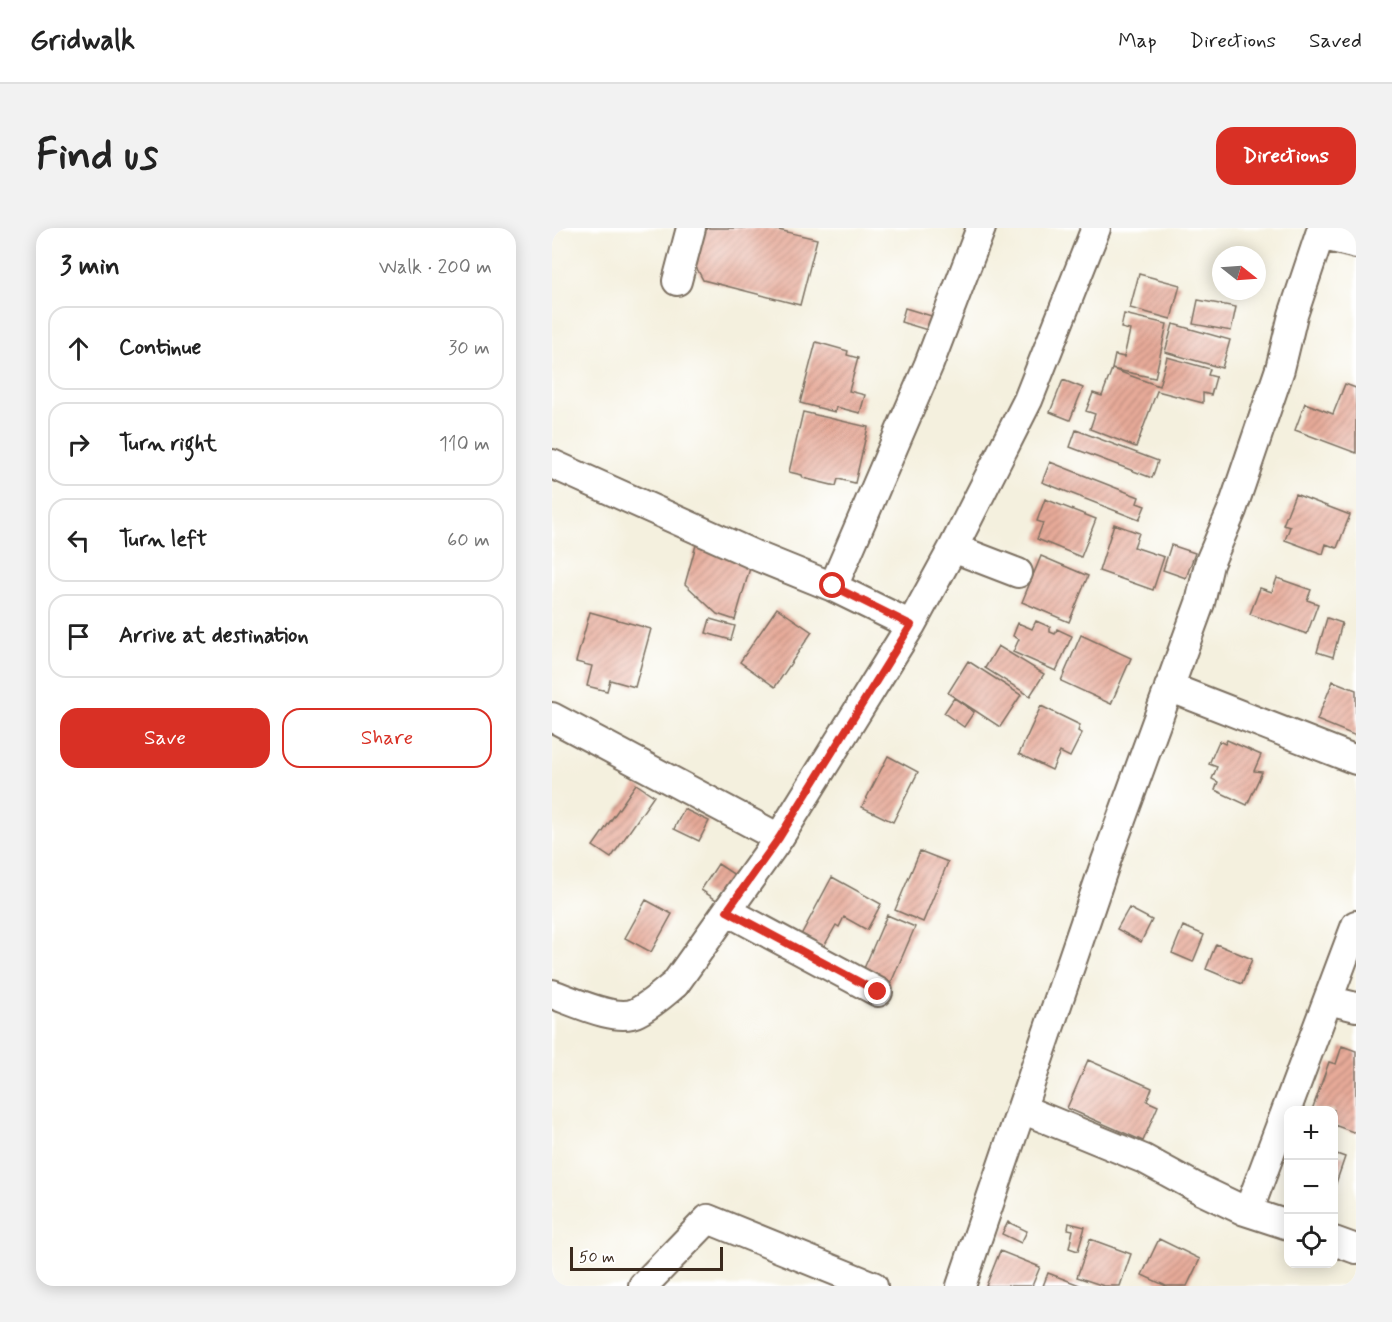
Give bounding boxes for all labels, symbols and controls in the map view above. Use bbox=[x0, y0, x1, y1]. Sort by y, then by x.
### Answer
text: Gridwalk bbox=[30, 23, 135, 60]
text: Map bbox=[1118, 27, 1157, 55]
text: Directions bbox=[1190, 27, 1276, 55]
text: Saved bbox=[1309, 27, 1362, 55]
button: Directions bbox=[1216, 127, 1356, 185]
text: Find us bbox=[36, 129, 158, 184]
north arrow bbox=[1212, 246, 1266, 300]
text: 3 min bbox=[60, 250, 120, 284]
text: Walk · 200 m bbox=[379, 254, 492, 281]
icon: ahead bbox=[62, 332, 95, 365]
text: Continue bbox=[119, 334, 201, 362]
text: 30 m bbox=[448, 335, 490, 362]
icon: right bbox=[62, 428, 95, 461]
text: Turn right bbox=[119, 430, 217, 458]
text: 110 m bbox=[439, 431, 490, 458]
icon: left bbox=[62, 524, 95, 557]
text: Turn left bbox=[119, 526, 207, 554]
text: 60 m bbox=[447, 527, 490, 554]
route start bbox=[819, 572, 845, 598]
icon: arrive bbox=[62, 620, 95, 653]
text: Arrive at destination bbox=[119, 622, 309, 650]
button: Save bbox=[60, 708, 270, 768]
button: Share bbox=[282, 708, 492, 768]
route end bbox=[864, 978, 890, 1004]
map controls bbox=[1284, 1106, 1338, 1268]
button: + bbox=[1284, 1106, 1338, 1160]
button: − bbox=[1284, 1160, 1338, 1214]
button: locate bbox=[1284, 1214, 1338, 1268]
scale bar bbox=[570, 1244, 723, 1272]
text: 50 m bbox=[579, 1247, 615, 1268]

